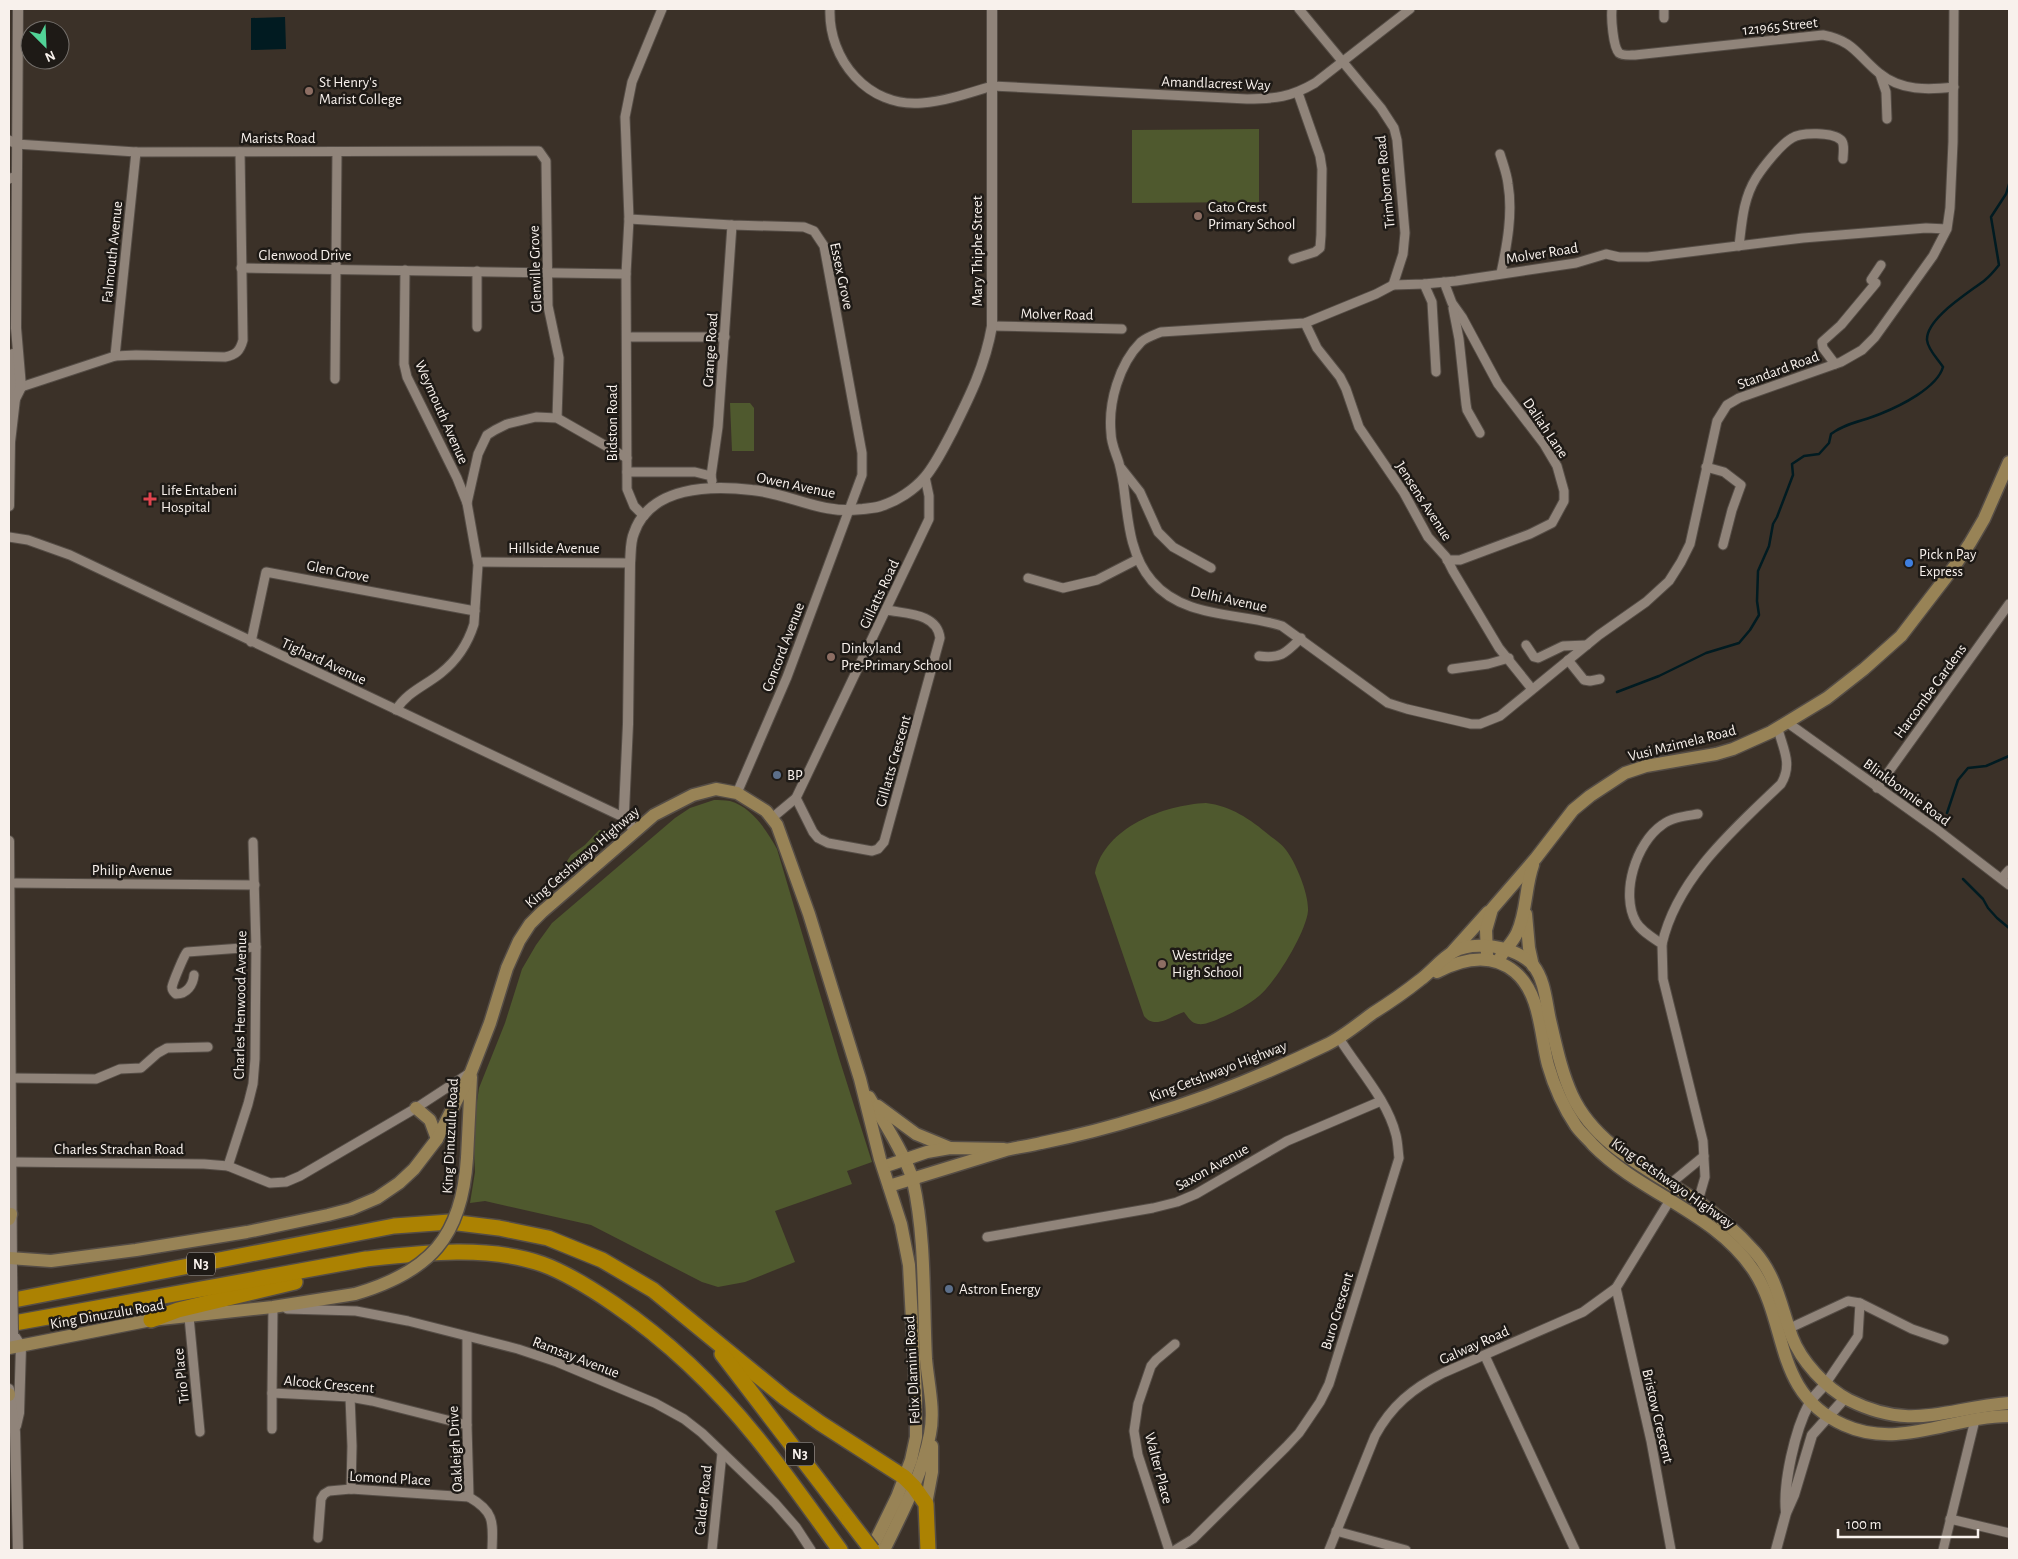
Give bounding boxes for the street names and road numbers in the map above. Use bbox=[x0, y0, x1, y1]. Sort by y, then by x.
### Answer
street label: 121965 Street bbox=[1742, 15, 1818, 38]
street label: Amandlacrest Way bbox=[1161, 74, 1271, 93]
street label: Marists Road bbox=[240, 131, 316, 146]
street label: Trimborne Road bbox=[1373, 134, 1398, 229]
street label: Mary Thiphe Street bbox=[970, 195, 985, 307]
street label: Falmouth Avenue bbox=[100, 200, 125, 304]
street label: Glenville Grove bbox=[526, 225, 545, 313]
street label: Molver Road bbox=[1505, 240, 1579, 267]
street label: Essex Grove bbox=[827, 241, 856, 311]
street label: Glenwood Drive bbox=[258, 248, 352, 263]
street label: Molver Road bbox=[1020, 306, 1094, 323]
street label: Grange Road bbox=[700, 312, 721, 388]
street label: Standard Road bbox=[1735, 349, 1821, 392]
street label: Weymouth Avenue bbox=[412, 358, 471, 466]
street label: Bidston Road bbox=[605, 384, 620, 461]
street label: Daliah Lane bbox=[1520, 396, 1571, 461]
street label: Jensens Avenue bbox=[1393, 459, 1455, 544]
street label: Owen Avenue bbox=[755, 470, 837, 501]
street label: Hillside Avenue bbox=[508, 541, 600, 556]
street label: Gillatts Road bbox=[857, 557, 902, 631]
street label: Glen Grove bbox=[305, 558, 371, 585]
street label: Delhi Avenue bbox=[1189, 584, 1269, 615]
street label: Concord Avenue bbox=[760, 600, 807, 694]
street label: Tighard Avenue bbox=[279, 635, 369, 688]
street label: Harcombe Gardens bbox=[1891, 642, 1969, 741]
street label: Gillatts Crescent bbox=[873, 713, 914, 809]
street label: Vusi Mzimela Road bbox=[1627, 723, 1738, 764]
street label: Blinkbonnie Road bbox=[1861, 756, 1953, 829]
street label: King Cetshwayo Highway bbox=[522, 803, 643, 911]
street label: Philip Avenue bbox=[92, 863, 172, 878]
street label: Charles Henwood Avenue bbox=[232, 930, 249, 1080]
street label: King Cetshwayo Highway bbox=[1147, 1038, 1290, 1105]
street label: King Dinuzulu Road bbox=[440, 1078, 461, 1194]
street label: King Cetshwayo Highway bbox=[1609, 1135, 1737, 1232]
street label: Saxon Avenue bbox=[1173, 1141, 1251, 1194]
street label: Charles Strachan Road bbox=[54, 1142, 184, 1157]
road number: N3 bbox=[187, 1252, 215, 1276]
street label: Buro Crescent bbox=[1319, 1270, 1356, 1352]
street label: King Dinuzulu Road bbox=[49, 1297, 166, 1332]
street label: Felix Dlamini Road bbox=[902, 1315, 923, 1425]
street label: Galway Road bbox=[1437, 1323, 1512, 1368]
street label: Ramsay Avenue bbox=[530, 1334, 621, 1381]
street label: Trio Place bbox=[171, 1347, 192, 1404]
street label: Bristow Crescent bbox=[1639, 1368, 1676, 1465]
street label: Alcock Crescent bbox=[283, 1373, 375, 1396]
street label: Oakleigh Drive bbox=[446, 1405, 465, 1492]
street label: Walter Place bbox=[1142, 1431, 1175, 1505]
road number: N3 bbox=[786, 1442, 814, 1466]
street label: Calder Road bbox=[692, 1464, 715, 1536]
street label: Lomond Place bbox=[349, 1469, 431, 1488]

